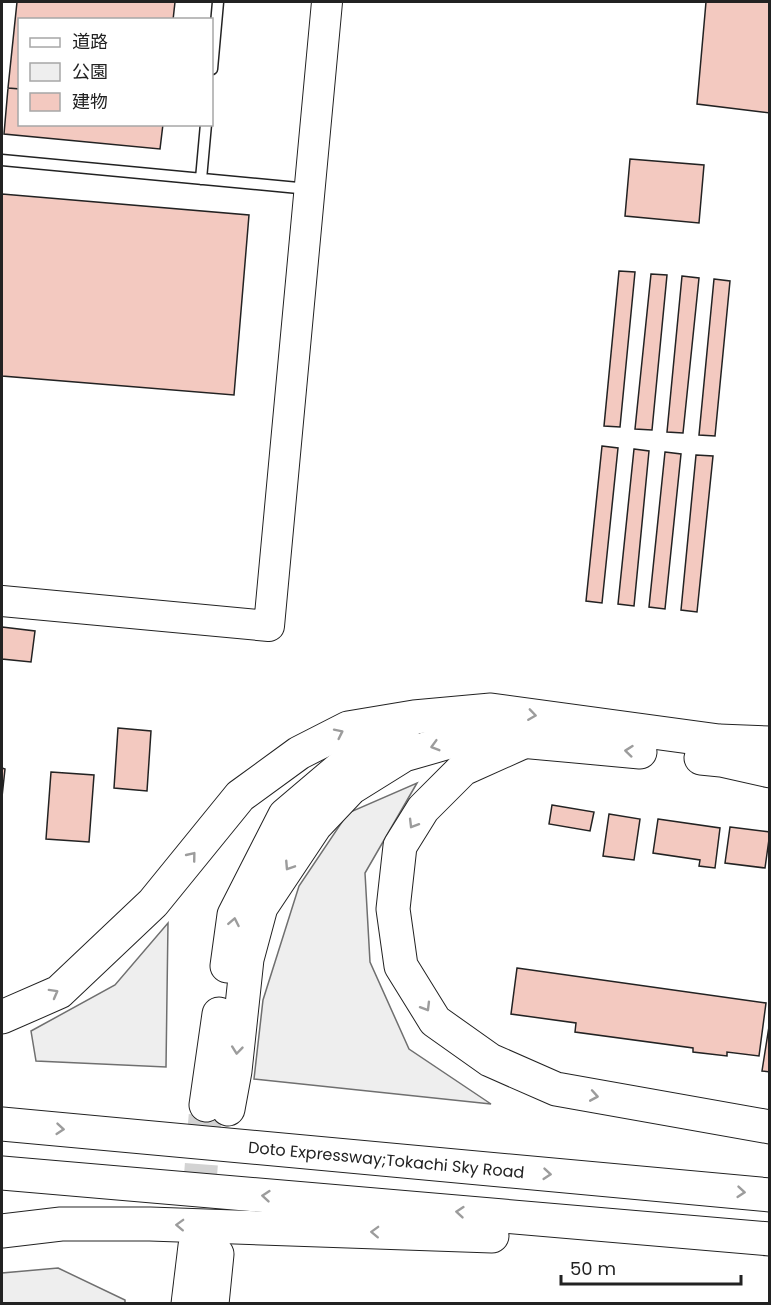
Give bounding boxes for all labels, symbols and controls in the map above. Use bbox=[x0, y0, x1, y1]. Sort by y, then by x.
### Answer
legend bbox=[18, 18, 213, 126]
text: 道路 bbox=[72, 29, 108, 54]
text: 公園 bbox=[72, 59, 108, 84]
text: 建物 bbox=[72, 89, 108, 114]
one-way arrow bbox=[527, 709, 536, 721]
one-way arrow bbox=[333, 728, 344, 740]
one-way arrow bbox=[430, 739, 441, 751]
one-way arrow bbox=[624, 745, 633, 758]
one-way arrow bbox=[409, 818, 421, 828]
one-way arrow bbox=[184, 851, 195, 862]
one-way arrow bbox=[284, 860, 296, 870]
one-way arrow bbox=[227, 918, 240, 928]
one-way arrow bbox=[48, 989, 59, 1000]
one-way arrow bbox=[419, 1001, 431, 1011]
one-way arrow bbox=[231, 1046, 244, 1055]
one-way arrow bbox=[590, 1089, 599, 1101]
one-way arrow bbox=[55, 1122, 64, 1135]
street label: Doto Expressway;Tokachi Sky Road bbox=[247, 1136, 525, 1184]
one-way arrow bbox=[542, 1167, 551, 1180]
one-way arrow bbox=[736, 1185, 745, 1198]
one-way arrow bbox=[261, 1190, 270, 1203]
one-way arrow bbox=[456, 1206, 465, 1219]
one-way arrow bbox=[176, 1219, 185, 1231]
one-way arrow bbox=[371, 1226, 380, 1238]
scale bar bbox=[561, 1248, 741, 1286]
text: 50 m bbox=[570, 1256, 616, 1281]

